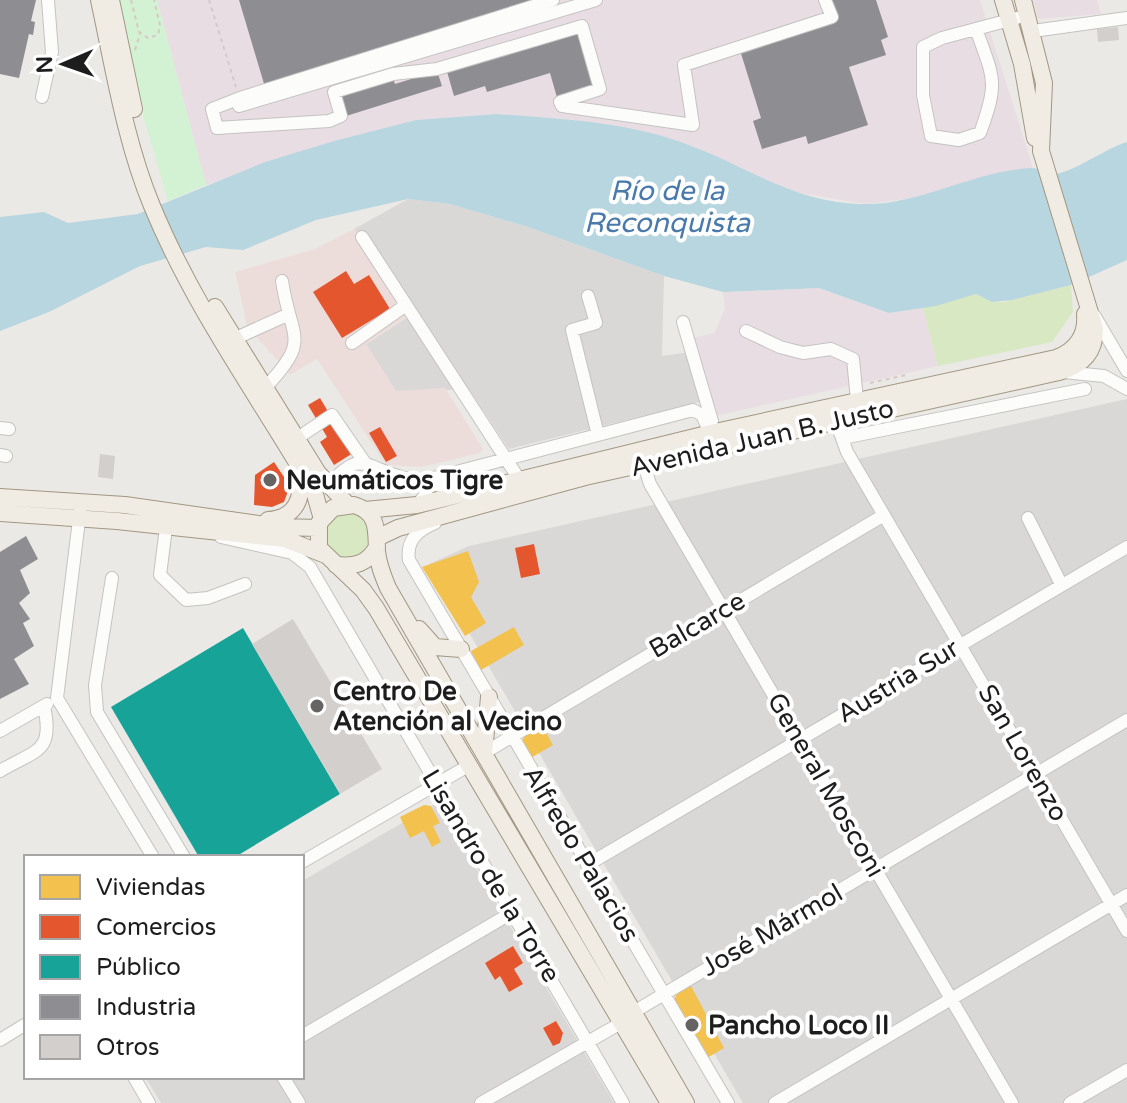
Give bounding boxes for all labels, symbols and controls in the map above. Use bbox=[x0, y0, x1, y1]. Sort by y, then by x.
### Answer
north arrow bbox=[24, 24, 104, 104]
text: N bbox=[32, 55, 58, 74]
water label: Río de la Reconquista bbox=[584, 174, 751, 240]
street label: Avenida Juan B. Justo bbox=[627, 393, 897, 483]
place label: Neumáticos Tigre bbox=[286, 465, 503, 496]
marker: Neumáticos Tigre bbox=[261, 471, 279, 489]
street label: Balcarce bbox=[644, 585, 750, 665]
street label: Austria Sur bbox=[831, 633, 965, 729]
place label: Centro De Atención al Vecino bbox=[333, 676, 562, 737]
street label: San Lorenzo bbox=[971, 679, 1075, 827]
street label: General Mosconi bbox=[761, 687, 891, 883]
marker: Centro De Atención al Vecino bbox=[308, 697, 326, 715]
street label: Alfredo Palacios bbox=[516, 760, 646, 948]
street label: Lisandro de la Torre bbox=[415, 764, 567, 988]
legend bbox=[24, 855, 304, 1079]
text: Viviendas bbox=[96, 873, 205, 902]
street label: José Mármol bbox=[696, 877, 848, 983]
text: Comercios bbox=[96, 913, 216, 942]
text: Público bbox=[96, 953, 181, 982]
text: Industria bbox=[96, 993, 196, 1022]
place label: Pancho Loco II bbox=[708, 1010, 889, 1041]
marker: Pancho Loco II bbox=[683, 1016, 701, 1034]
text: Otros bbox=[96, 1033, 160, 1062]

